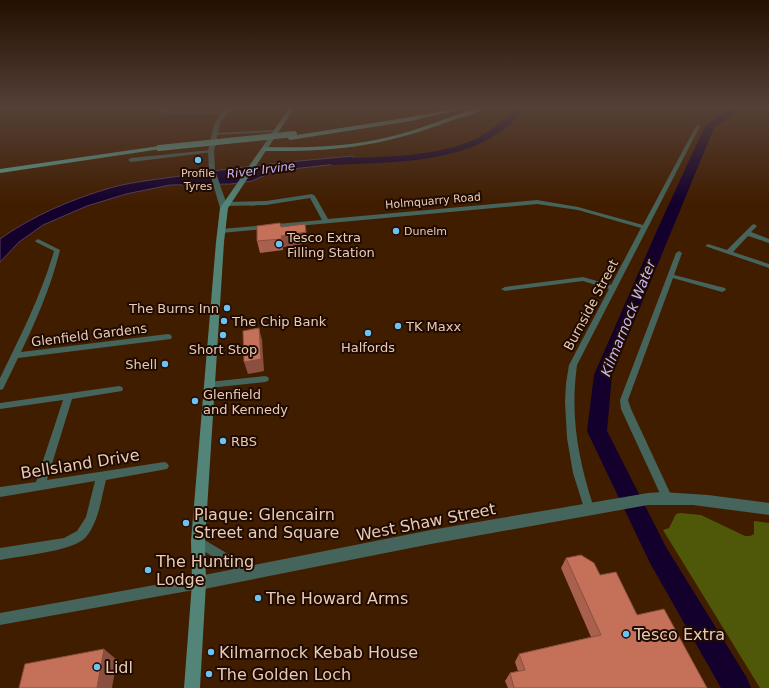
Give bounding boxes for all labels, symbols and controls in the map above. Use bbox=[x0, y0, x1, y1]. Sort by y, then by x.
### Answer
marker: Profile Tyres bbox=[193, 155, 203, 165]
water label: River Irvine bbox=[226, 159, 296, 181]
place label: Profile Tyres bbox=[181, 167, 215, 193]
street label: Holmquarry Road bbox=[385, 190, 481, 212]
place label: Dunelm bbox=[404, 225, 447, 238]
marker: Dunelm bbox=[391, 226, 401, 236]
place label: Tesco Extra Filling Station bbox=[286, 230, 375, 260]
marker: Tesco Extra Filling Station bbox=[274, 239, 284, 249]
water label: Kilmarnock Water bbox=[597, 256, 659, 379]
street label: Burnside Street bbox=[561, 257, 621, 353]
place label: The Burns Inn bbox=[128, 301, 219, 316]
marker: The Burns Inn bbox=[222, 303, 232, 313]
place label: The Chip Bank bbox=[231, 314, 327, 329]
marker: The Chip Bank bbox=[219, 316, 229, 326]
place label: TK Maxx bbox=[405, 319, 461, 334]
street label: Glenfield Gardens bbox=[30, 320, 148, 350]
marker: TK Maxx bbox=[393, 321, 403, 331]
marker: Halfords bbox=[363, 328, 373, 338]
marker: Short Stop bbox=[218, 330, 228, 340]
place label: Halfords bbox=[341, 340, 395, 355]
place label: Short Stop bbox=[189, 342, 257, 357]
place label: Shell bbox=[125, 357, 157, 372]
marker: Shell bbox=[160, 359, 170, 369]
place label: Glenfield and Kennedy bbox=[203, 387, 288, 417]
marker: Glenfield and Kennedy bbox=[190, 396, 200, 406]
place label: RBS bbox=[231, 434, 257, 449]
marker: RBS bbox=[218, 436, 228, 446]
street label: Bellsland Drive bbox=[19, 445, 141, 483]
street label: West Shaw Street bbox=[355, 499, 497, 545]
place label: Plaque: Glencairn Street and Square bbox=[194, 505, 339, 542]
marker: Plaque: Glencairn Street and Square bbox=[181, 518, 191, 528]
place label: The Hunting Lodge bbox=[155, 552, 254, 589]
marker: The Hunting Lodge bbox=[143, 565, 153, 575]
place label: The Howard Arms bbox=[265, 589, 408, 608]
marker: The Howard Arms bbox=[253, 593, 263, 603]
place label: Tesco Extra bbox=[633, 625, 725, 644]
marker: Tesco Extra bbox=[621, 629, 631, 639]
place label: Kilmarnock Kebab House bbox=[219, 643, 418, 662]
marker: Kilmarnock Kebab House bbox=[206, 647, 216, 657]
place label: Lidl bbox=[105, 658, 133, 677]
marker: Lidl bbox=[92, 662, 102, 672]
place label: The Golden Loch bbox=[216, 665, 351, 684]
marker: The Golden Loch bbox=[204, 669, 214, 679]

